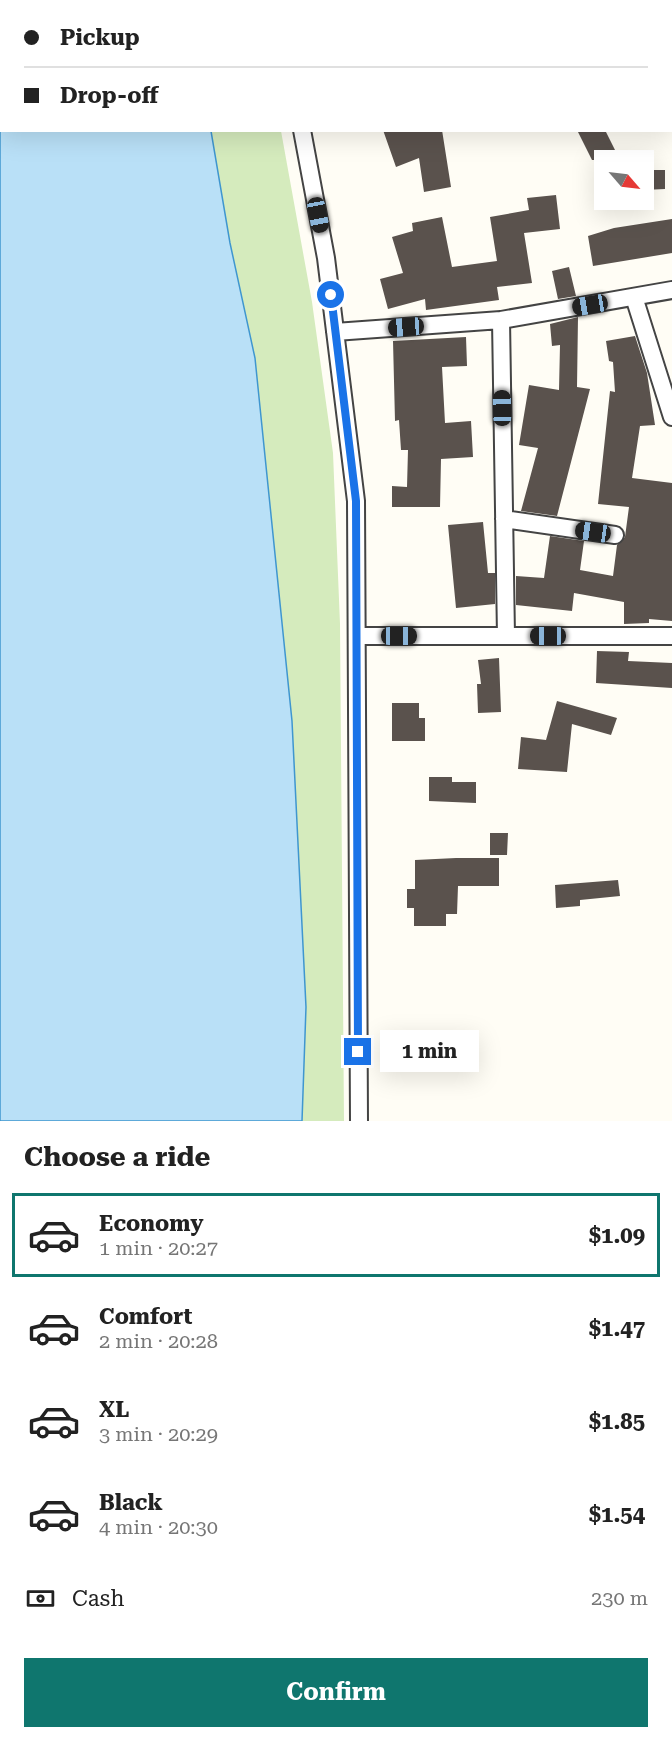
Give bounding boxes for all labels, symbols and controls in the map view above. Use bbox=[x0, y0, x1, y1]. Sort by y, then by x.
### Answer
text: Pickup bbox=[60, 25, 140, 50]
text: Drop-off bbox=[60, 83, 158, 108]
north arrow bbox=[594, 150, 654, 210]
map controls bbox=[594, 150, 654, 210]
car bbox=[306, 196, 330, 234]
route start bbox=[317, 281, 344, 308]
car bbox=[571, 293, 609, 317]
car bbox=[387, 317, 425, 337]
car bbox=[493, 390, 511, 426]
car bbox=[574, 521, 612, 543]
car bbox=[381, 627, 417, 645]
car bbox=[530, 627, 566, 645]
callout: 1 min bbox=[379, 1031, 478, 1073]
route end bbox=[344, 1038, 371, 1065]
text: 1 min bbox=[402, 1039, 457, 1063]
text: Choose a ride bbox=[24, 1141, 210, 1173]
icon: car bbox=[27, 1208, 81, 1262]
text: Economy bbox=[99, 1211, 203, 1236]
text: $1.09 bbox=[589, 1223, 645, 1248]
text: 1 min · 20:27 bbox=[99, 1236, 218, 1260]
icon: car bbox=[27, 1301, 81, 1355]
text: Comfort bbox=[99, 1304, 192, 1329]
text: $1.47 bbox=[589, 1316, 645, 1341]
text: 2 min · 20:28 bbox=[99, 1329, 218, 1353]
icon: car bbox=[27, 1394, 81, 1448]
text: XL bbox=[99, 1397, 129, 1422]
text: $1.85 bbox=[589, 1409, 645, 1434]
text: 3 min · 20:29 bbox=[99, 1422, 218, 1446]
icon: car bbox=[27, 1487, 81, 1541]
text: Black bbox=[99, 1490, 163, 1515]
text: $1.54 bbox=[589, 1502, 645, 1527]
text: 4 min · 20:30 bbox=[99, 1515, 218, 1539]
icon: cash bbox=[24, 1582, 57, 1615]
text: Cash bbox=[72, 1586, 124, 1611]
text: 230 m bbox=[591, 1586, 648, 1610]
button: Confirm bbox=[24, 1658, 648, 1727]

